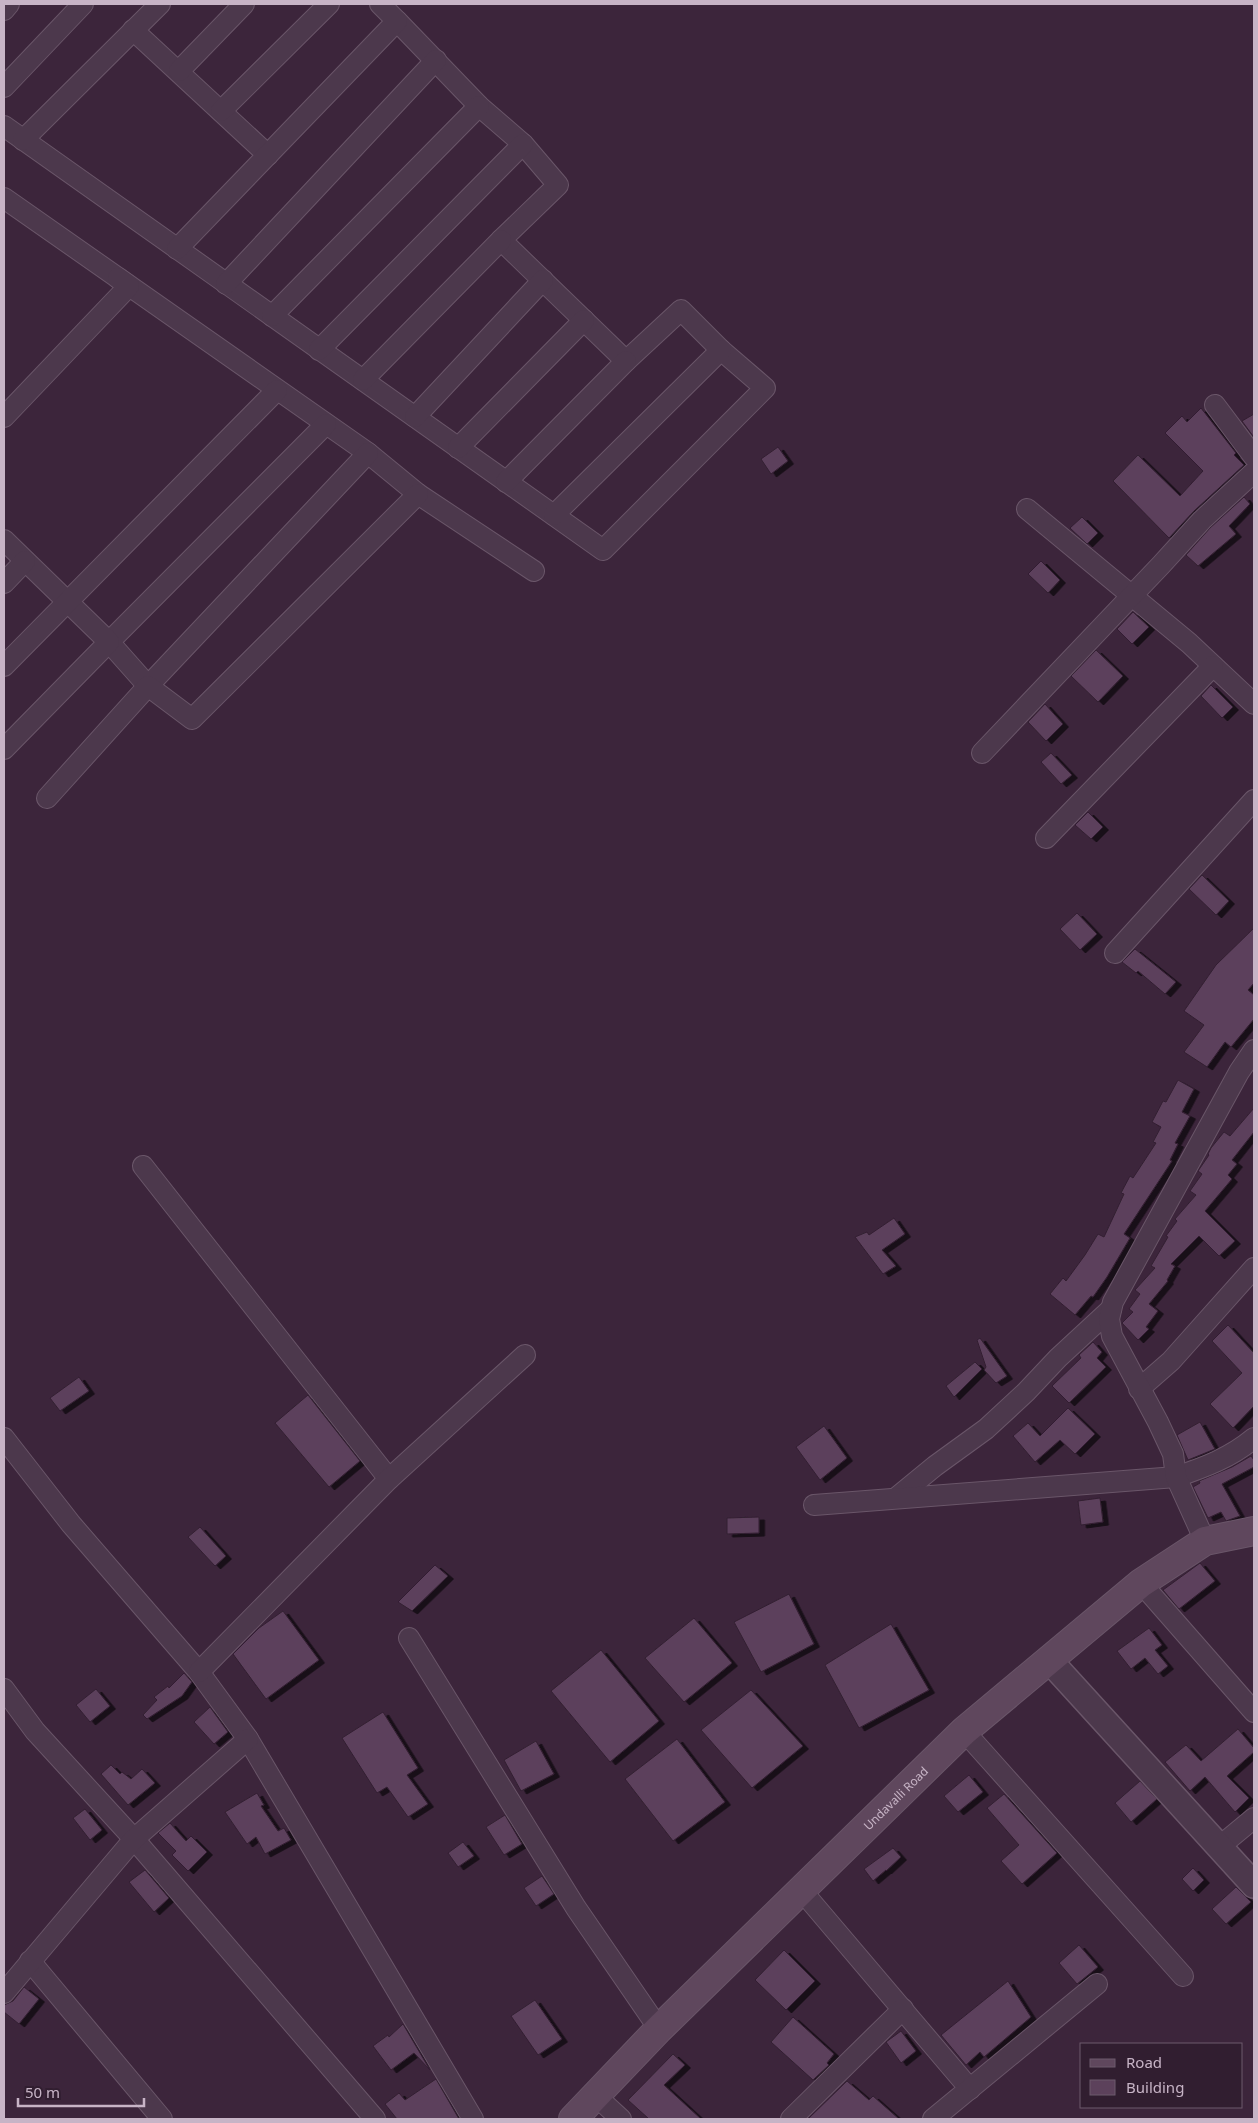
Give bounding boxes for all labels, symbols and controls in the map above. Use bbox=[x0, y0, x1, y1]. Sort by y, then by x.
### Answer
street label: Undavalli Road bbox=[859, 1762, 932, 1834]
legend bbox=[1080, 2043, 1243, 2108]
text: Road bbox=[1126, 2052, 1162, 2072]
scale bar bbox=[18, 2076, 144, 2108]
text: Building bbox=[1126, 2077, 1184, 2097]
text: 50 m bbox=[25, 2082, 60, 2102]

